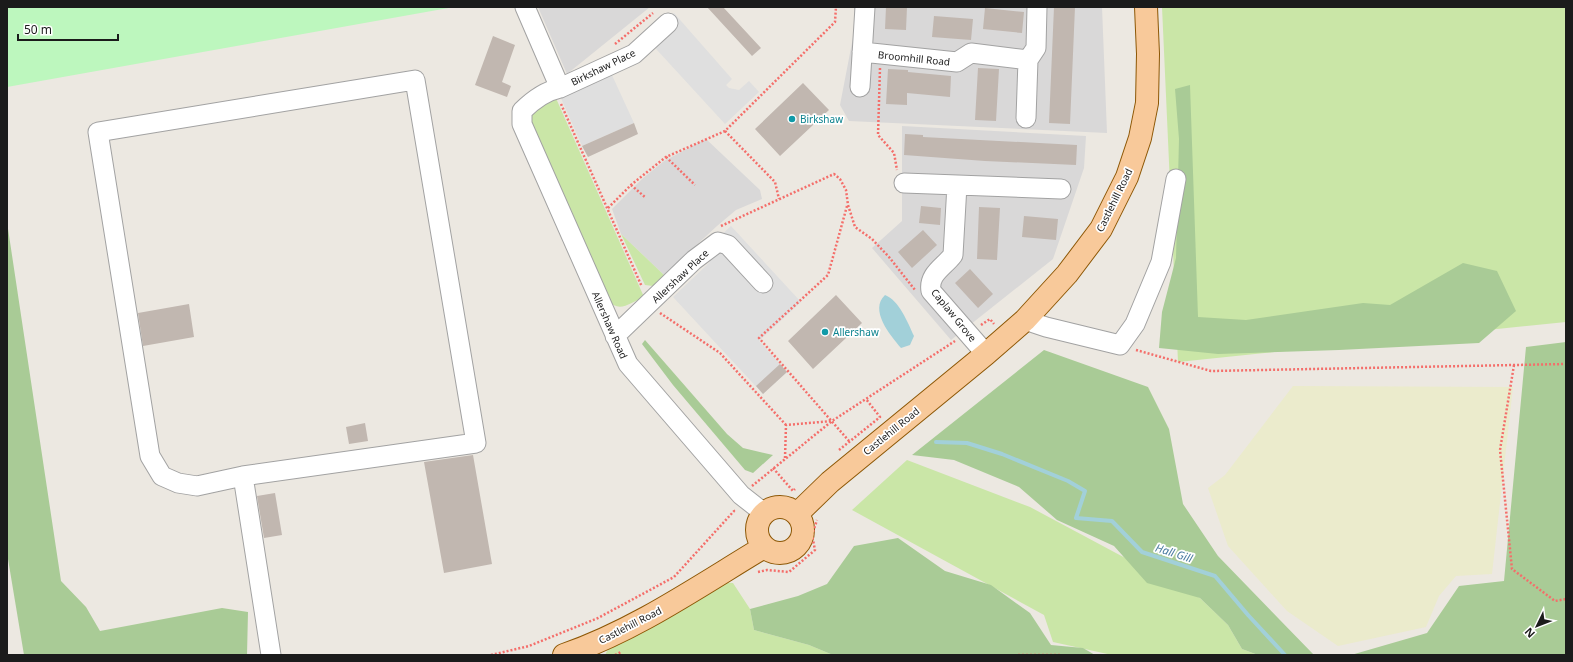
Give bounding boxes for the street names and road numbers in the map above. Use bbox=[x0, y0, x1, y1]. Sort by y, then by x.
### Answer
street label: Birkshaw Place bbox=[568, 45, 638, 89]
street label: Broomhill Road bbox=[877, 47, 951, 69]
street label: Castlehill Road bbox=[1093, 166, 1135, 234]
street label: Allershaw Place bbox=[649, 246, 712, 306]
street label: Caplaw Grove bbox=[928, 286, 980, 345]
street label: Allershaw Road bbox=[589, 289, 631, 361]
street label: Castlehill Road bbox=[860, 404, 922, 458]
street label: Castlehill Road bbox=[596, 603, 664, 647]

